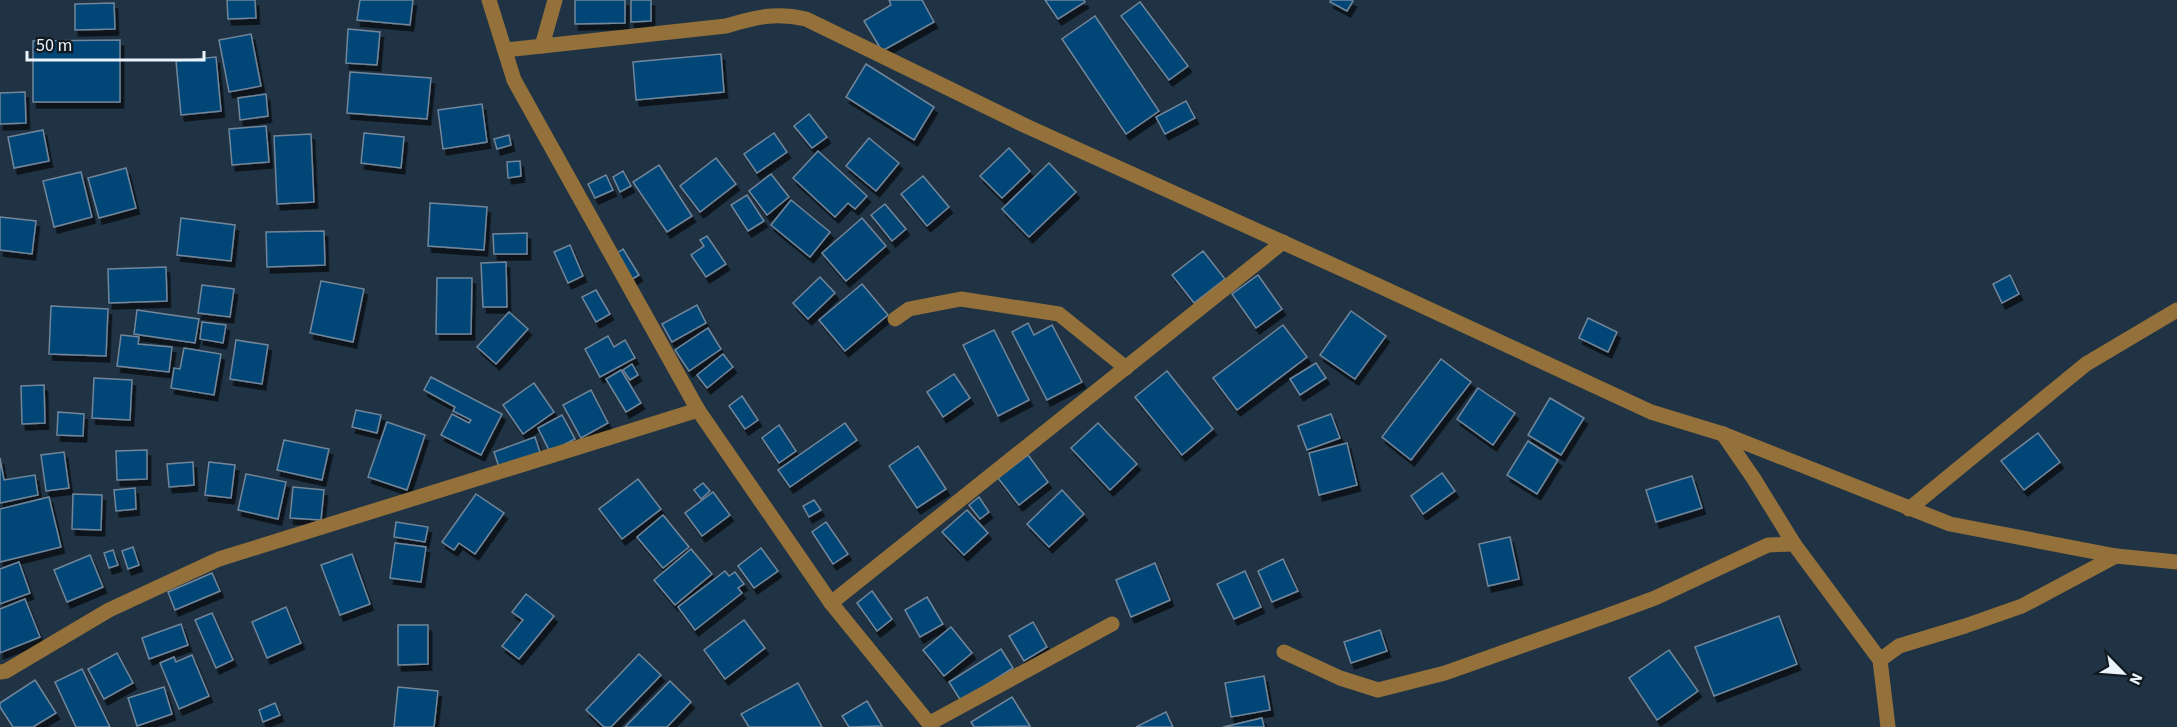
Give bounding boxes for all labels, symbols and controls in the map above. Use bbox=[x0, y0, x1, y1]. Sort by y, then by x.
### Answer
scale bar bbox=[27, 24, 204, 62]
text: 50 m bbox=[36, 33, 72, 58]
north arrow bbox=[2093, 643, 2153, 703]
text: N bbox=[2123, 669, 2148, 688]

